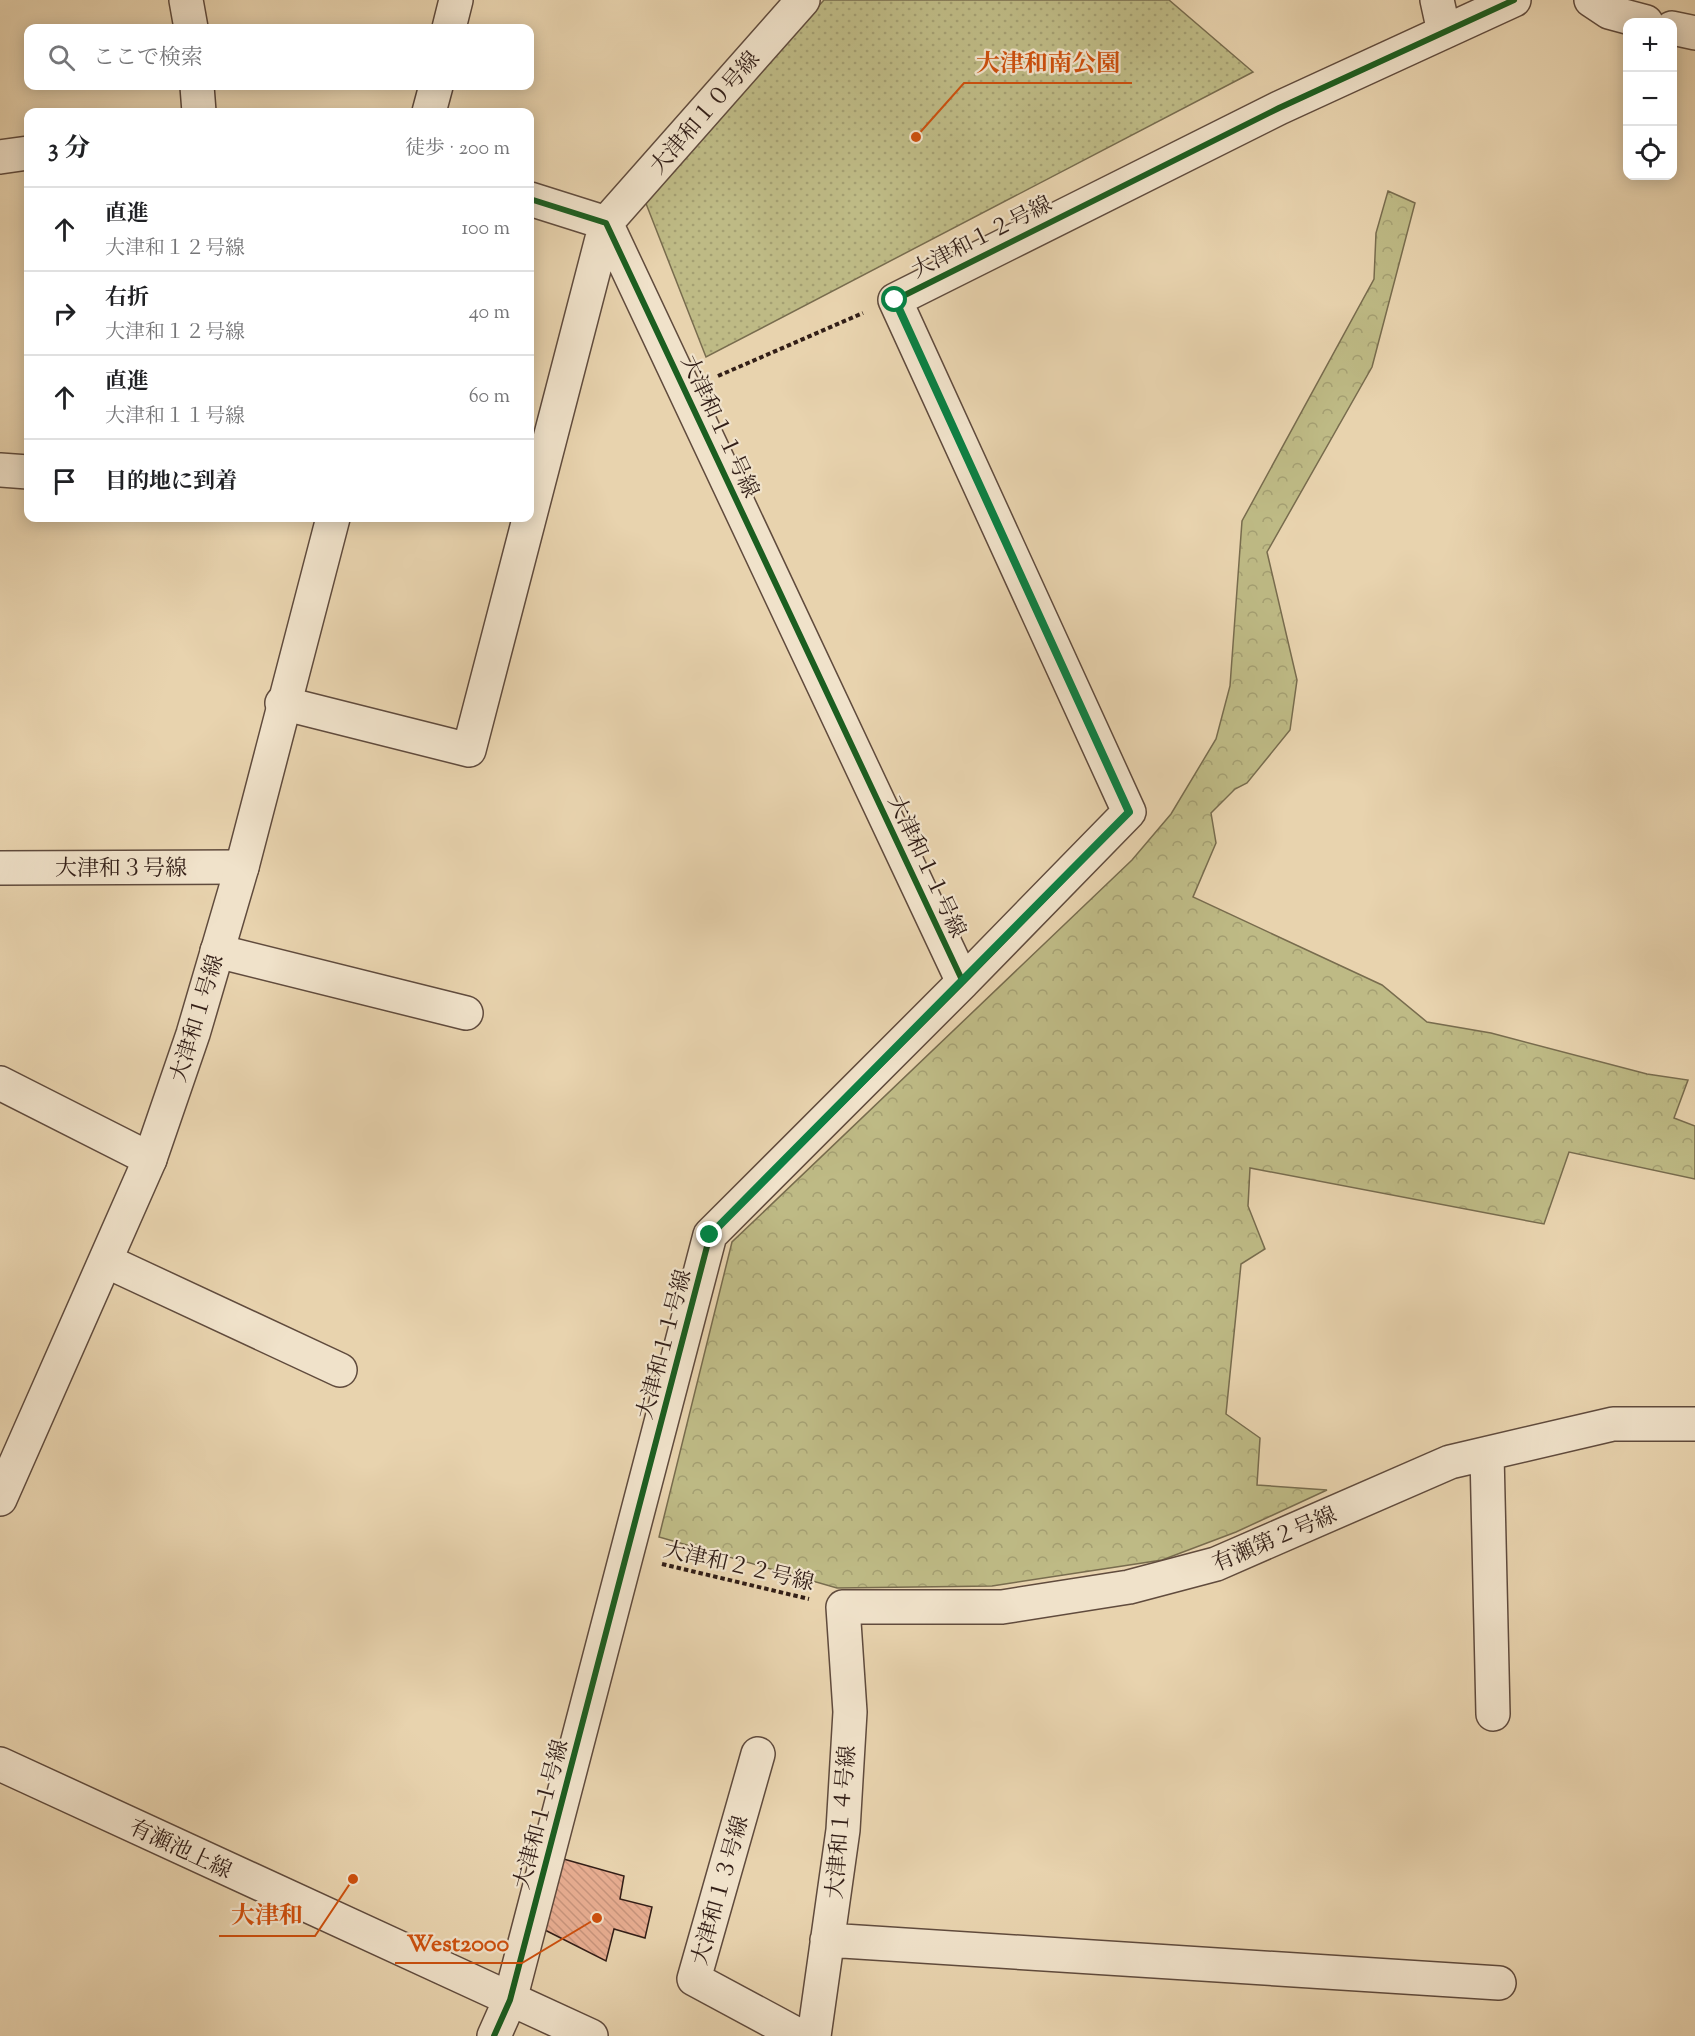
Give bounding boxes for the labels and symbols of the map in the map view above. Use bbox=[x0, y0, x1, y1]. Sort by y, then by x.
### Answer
callout: 大津和南公園 bbox=[964, 41, 1132, 83]
street label: 大津和１０号線 bbox=[644, 45, 769, 183]
text: 大津和南公園 bbox=[976, 48, 1120, 82]
street label: 大津和１２号線 bbox=[906, 189, 1058, 288]
route start bbox=[881, 286, 907, 312]
street label: 大津和１１号線 bbox=[671, 351, 765, 504]
street label: 大津和１１号線 bbox=[878, 791, 972, 944]
street label: 大津和３号線 bbox=[55, 854, 187, 886]
street label: 大津和１号線 bbox=[164, 951, 233, 1087]
route end bbox=[696, 1221, 722, 1247]
street label: 大津和１１号線 bbox=[631, 1266, 701, 1423]
street label: 有瀬第２号線 bbox=[1208, 1500, 1342, 1581]
street label: 大津和２２号線 bbox=[660, 1535, 817, 1601]
street label: 大津和１１号線 bbox=[508, 1736, 578, 1893]
street label: 大津和１４号線 bbox=[820, 1744, 866, 1900]
street label: 大津和１３号線 bbox=[685, 1812, 758, 1969]
street label: 有瀬池上線 bbox=[123, 1813, 236, 1888]
callout: 大津和 bbox=[219, 1894, 315, 1936]
text: 大津和 bbox=[231, 1900, 303, 1934]
callout: West2000 bbox=[395, 1921, 522, 1963]
text: West2000 bbox=[407, 1928, 510, 1962]

